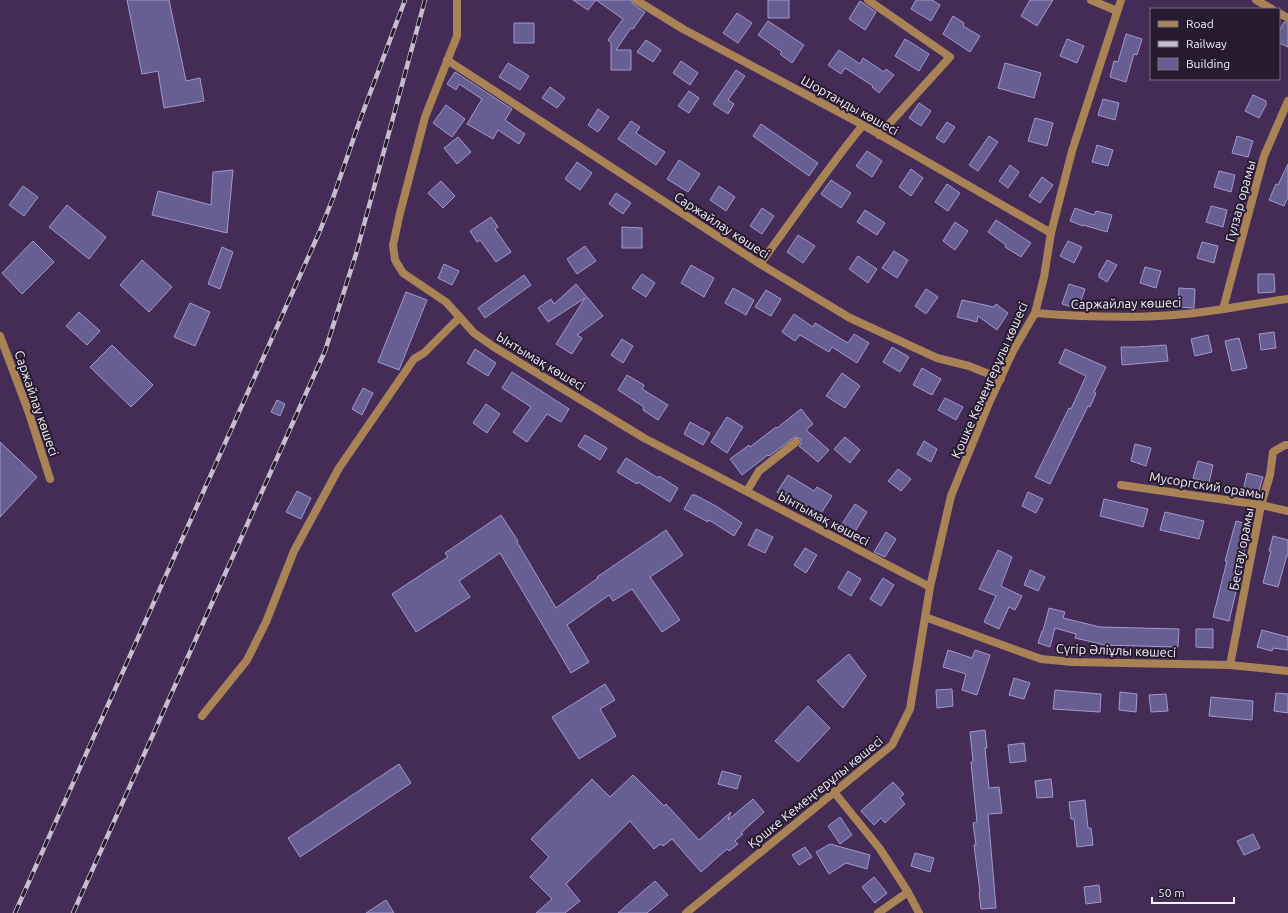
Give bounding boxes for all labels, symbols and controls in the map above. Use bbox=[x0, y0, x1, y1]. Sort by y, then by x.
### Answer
legend bbox=[1150, 8, 1280, 80]
text: Road bbox=[1186, 17, 1214, 30]
text: Railway bbox=[1186, 37, 1227, 50]
text: Building bbox=[1186, 57, 1230, 70]
street label: Шортанды көшесі bbox=[799, 72, 901, 138]
street label: Гүлзар орамы bbox=[1222, 159, 1258, 243]
street label: Саржайлау көшесі bbox=[672, 189, 772, 261]
street label: Саржайлау көшесі bbox=[1071, 295, 1181, 311]
street label: Қошке Кемеңгерұлы көшесі bbox=[948, 300, 1030, 460]
street label: Ынтымақ көшесі bbox=[494, 329, 588, 393]
street label: Саржайлау көшесі bbox=[12, 348, 62, 458]
street label: Мусоргский орамы bbox=[1149, 469, 1265, 501]
street label: Ынтымақ көшесі bbox=[776, 488, 872, 548]
street label: Бестау орамы bbox=[1226, 506, 1256, 592]
street label: Сүгір Әліұлы көшесі bbox=[1056, 641, 1176, 659]
street label: Қошке Кемеңгерұлы көшесі bbox=[745, 733, 885, 851]
scale bar bbox=[1152, 879, 1234, 905]
text: 50 m bbox=[1158, 886, 1185, 899]

